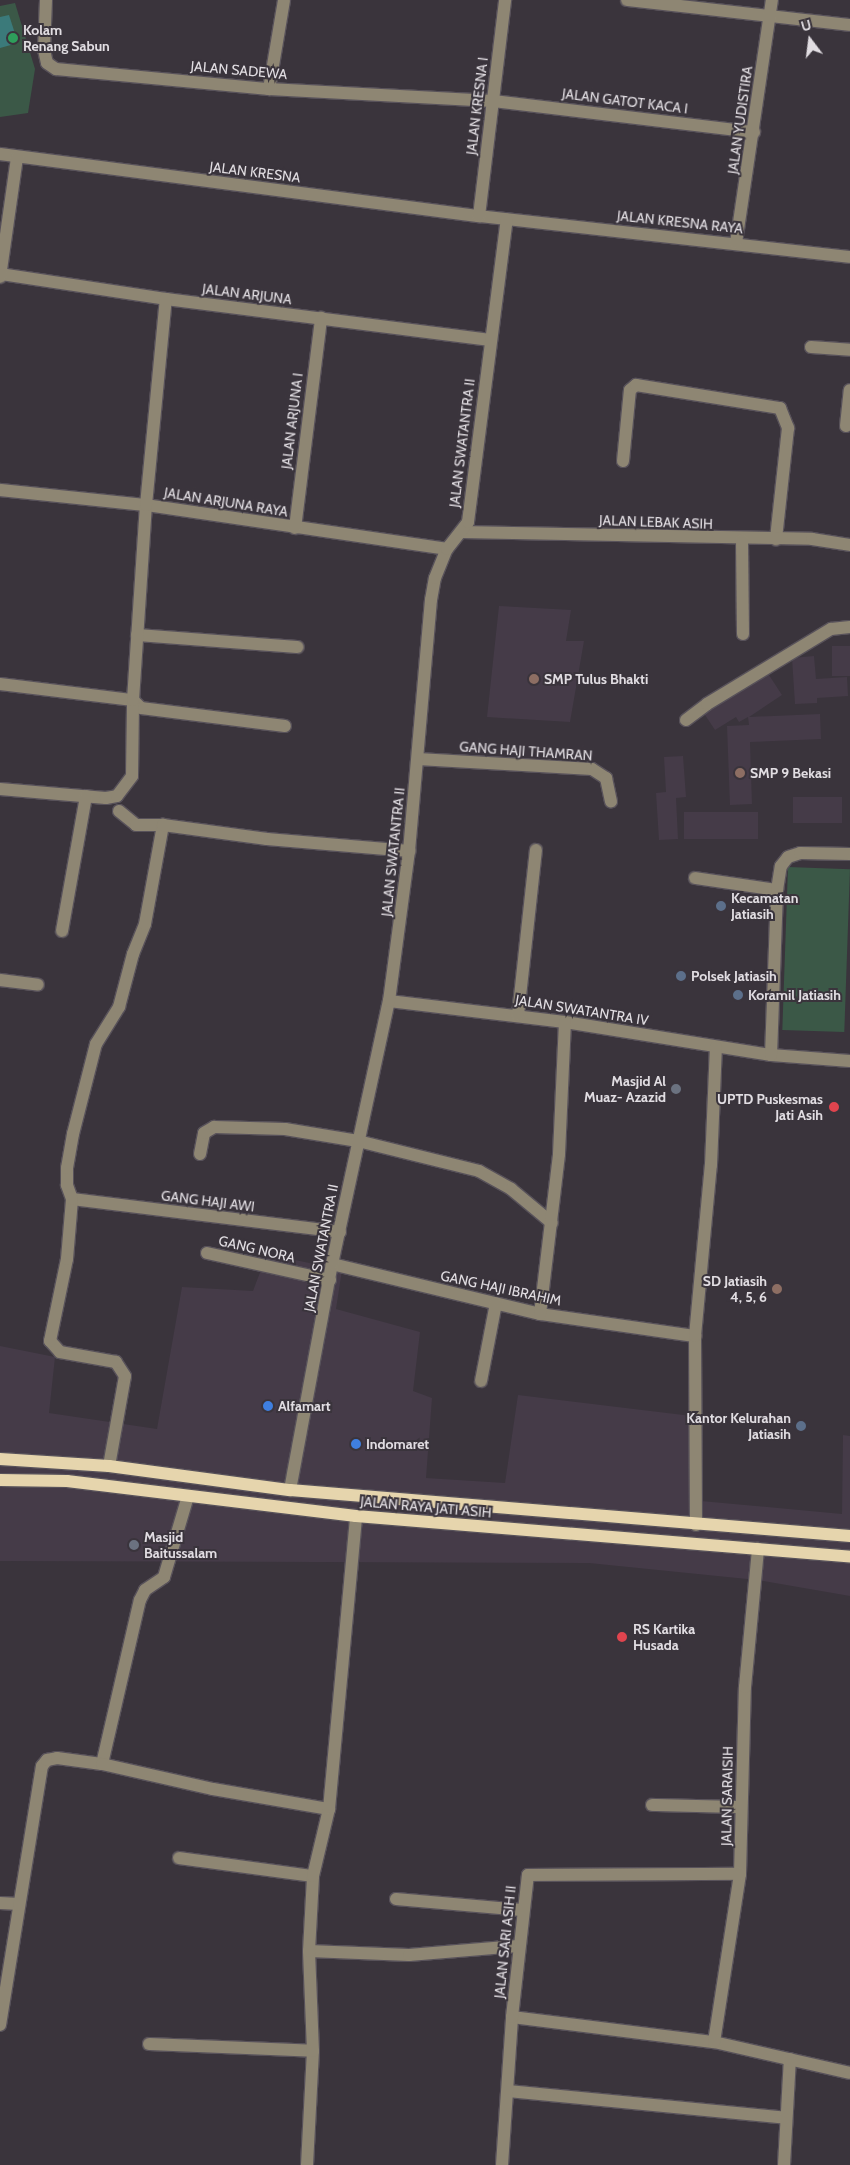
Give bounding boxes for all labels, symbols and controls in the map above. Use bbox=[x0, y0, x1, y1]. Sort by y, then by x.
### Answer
north arrow bbox=[785, 15, 835, 65]
text: U bbox=[799, 16, 813, 36]
place label: Kolam Renang Sabun bbox=[23, 22, 110, 54]
marker: Kolam Renang Sabun bbox=[7, 32, 19, 44]
street label: JALAN KRESNA I bbox=[463, 56, 491, 156]
street label: JALAN SADEWA bbox=[190, 57, 288, 83]
street label: JALAN YUDISTIRA bbox=[724, 65, 756, 175]
street label: JALAN GATOT KACA I bbox=[561, 85, 689, 117]
street label: JALAN KRESNA bbox=[209, 158, 301, 186]
street label: JALAN KRESNA RAYA bbox=[616, 207, 744, 237]
street label: JALAN ARJUNA bbox=[201, 280, 293, 308]
street label: JALAN ARJUNA I bbox=[278, 372, 306, 470]
street label: JALAN SWATANTRA II bbox=[446, 378, 478, 508]
street label: JALAN ARJUNA RAYA bbox=[163, 484, 289, 520]
street label: JALAN LEBAK ASIH bbox=[599, 512, 713, 532]
place label: SMP Tulus Bhakti bbox=[544, 671, 648, 687]
marker: SMP Tulus Bhakti bbox=[528, 673, 540, 685]
street label: GANG HAJI THAMRAN bbox=[459, 738, 593, 764]
place label: SMP 9 Bekasi bbox=[750, 765, 831, 781]
marker: SMP 9 Bekasi bbox=[734, 767, 746, 779]
street label: JALAN SWATANTRA II bbox=[378, 787, 408, 917]
place label: Kecamatan Jatiasih bbox=[731, 890, 798, 922]
marker: Kecamatan Jatiasih bbox=[715, 900, 727, 912]
place label: Polsek Jatiasih bbox=[691, 968, 777, 984]
marker: Polsek Jatiasih bbox=[675, 970, 687, 982]
place label: Koramil Jatiasih bbox=[748, 987, 841, 1003]
marker: Koramil Jatiasih bbox=[732, 989, 744, 1001]
street label: JALAN SWATANTRA IV bbox=[514, 991, 650, 1029]
place label: Masjid Al Muaz- Azazid bbox=[584, 1073, 666, 1106]
marker: Masjid Al Muaz- Azazid bbox=[670, 1083, 682, 1095]
place label: UPTD Puskesmas Jati Asih bbox=[717, 1091, 823, 1124]
marker: UPTD Puskesmas Jati Asih bbox=[827, 1100, 841, 1114]
street label: JALAN SWATANTRA II bbox=[300, 1183, 342, 1313]
street label: GANG HAJI AWI bbox=[160, 1187, 256, 1215]
street label: GANG NORA bbox=[217, 1232, 297, 1266]
street label: GANG HAJI IBRAHIM bbox=[439, 1267, 563, 1309]
place label: SD Jatiasih 4, 5, 6 bbox=[703, 1273, 767, 1305]
marker: SD Jatiasih 4, 5, 6 bbox=[771, 1283, 783, 1295]
place label: Alfamart bbox=[278, 1398, 330, 1414]
marker: Alfamart bbox=[262, 1400, 274, 1412]
place label: Kantor Kelurahan Jatiasih bbox=[686, 1410, 791, 1442]
marker: Kantor Kelurahan Jatiasih bbox=[795, 1420, 807, 1432]
place label: Indomaret bbox=[366, 1436, 429, 1452]
marker: Indomaret bbox=[350, 1438, 362, 1450]
street label: JALAN RAYA JATI ASIH bbox=[360, 1493, 492, 1521]
place label: Masjid Baitussalam bbox=[144, 1529, 217, 1561]
marker: Masjid Baitussalam bbox=[128, 1539, 140, 1551]
place label: RS Kartika Husada bbox=[633, 1621, 695, 1654]
marker: RS Kartika Husada bbox=[615, 1630, 629, 1644]
street label: JALAN SARAISIH bbox=[718, 1746, 736, 1846]
street label: JALAN SARI ASIH II bbox=[491, 1885, 519, 1999]

